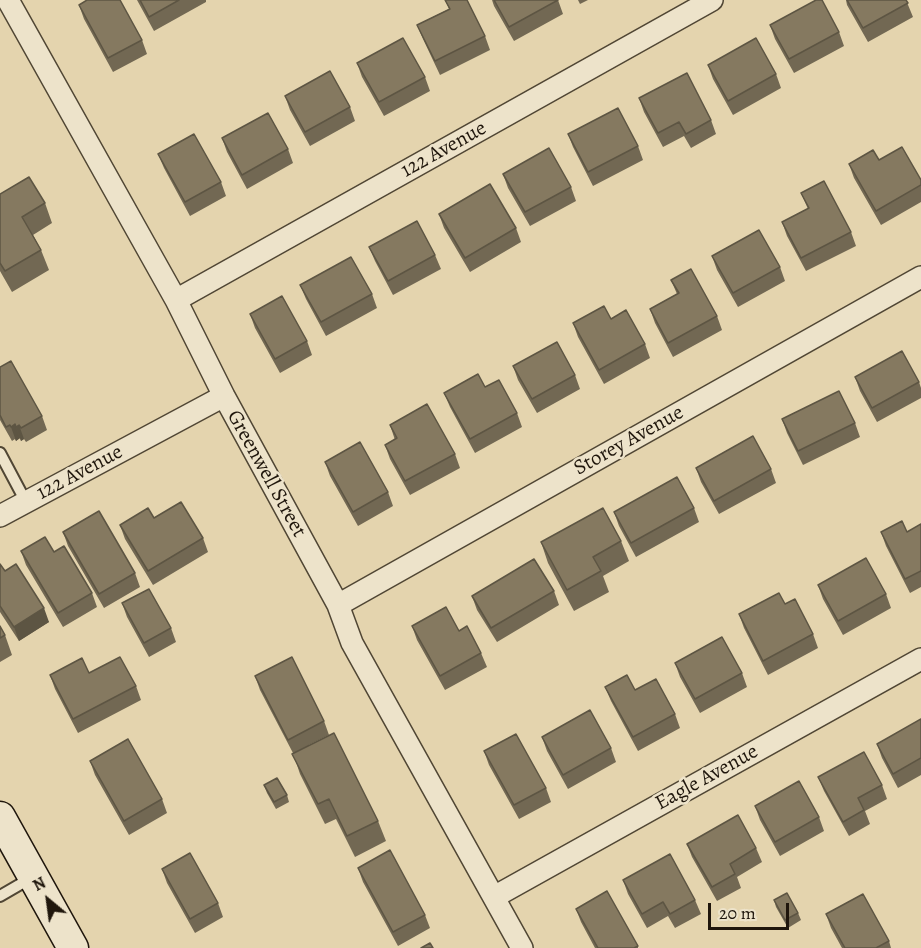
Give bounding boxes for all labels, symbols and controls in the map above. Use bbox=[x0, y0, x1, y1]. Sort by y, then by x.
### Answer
street label: 122 Avenue bbox=[397, 116, 491, 184]
street label: Storey Avenue bbox=[570, 400, 688, 482]
street label: Greenwell Street bbox=[221, 406, 311, 542]
street label: 122 Avenue bbox=[33, 440, 127, 506]
street label: Eagle Avenue bbox=[651, 739, 763, 817]
north arrow bbox=[18, 870, 78, 930]
text: N bbox=[29, 872, 50, 897]
scale bar bbox=[711, 891, 792, 929]
text: 20 m bbox=[719, 901, 756, 925]

